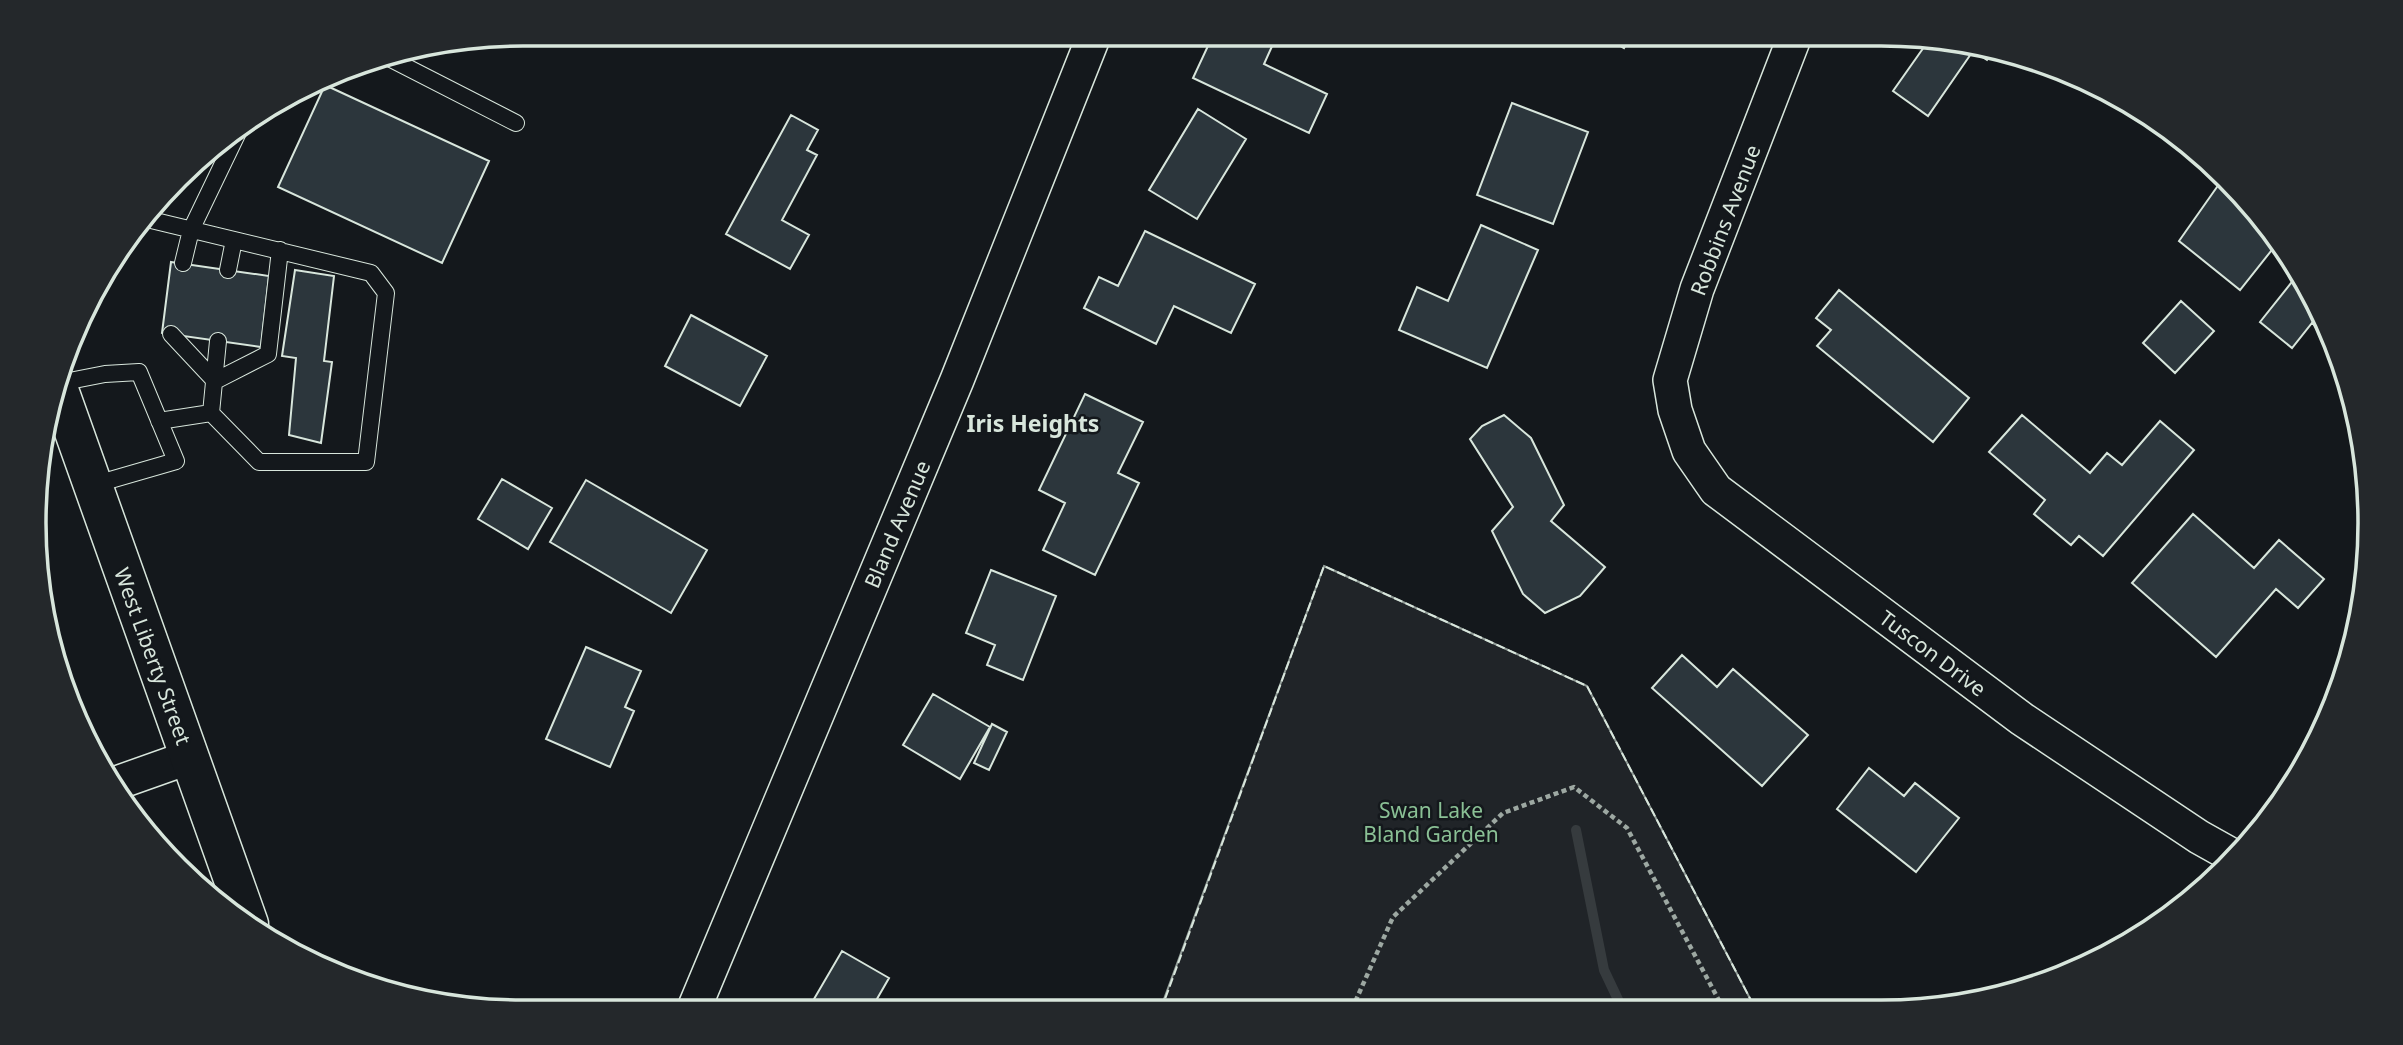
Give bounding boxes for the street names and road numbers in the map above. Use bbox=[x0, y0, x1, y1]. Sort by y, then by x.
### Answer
street label: Robbins Avenue bbox=[1683, 141, 1767, 299]
street label: Bland Avenue bbox=[858, 456, 936, 592]
street label: West Liberty Street bbox=[108, 564, 198, 749]
street label: Tuscon Drive bbox=[1874, 604, 1992, 702]

